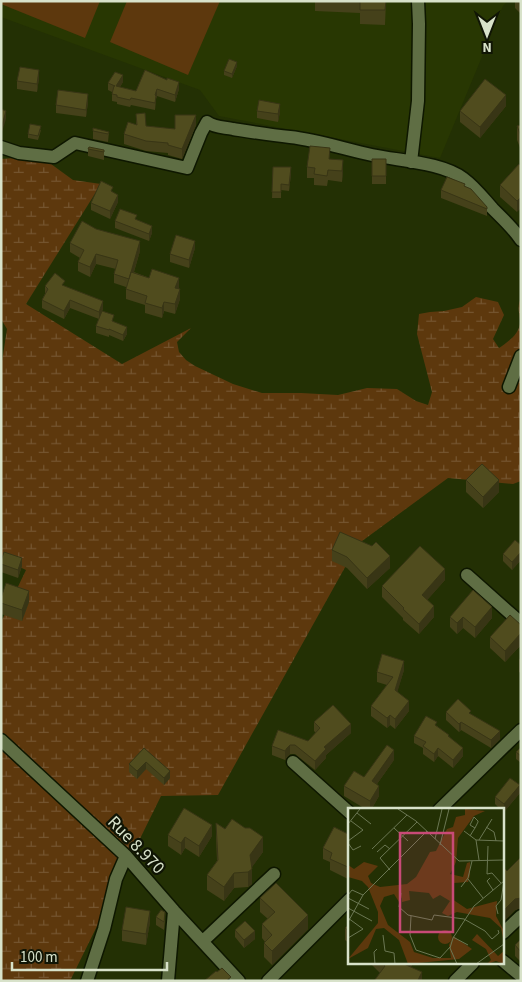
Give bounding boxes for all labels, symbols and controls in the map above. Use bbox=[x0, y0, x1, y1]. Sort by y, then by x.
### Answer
north arrow bbox=[462, 10, 512, 60]
text: N bbox=[482, 37, 492, 57]
inset map bbox=[348, 808, 504, 964]
street label: Rue 8.970 bbox=[102, 810, 170, 880]
scale bar bbox=[12, 940, 168, 972]
text: 100 m bbox=[20, 947, 58, 968]

